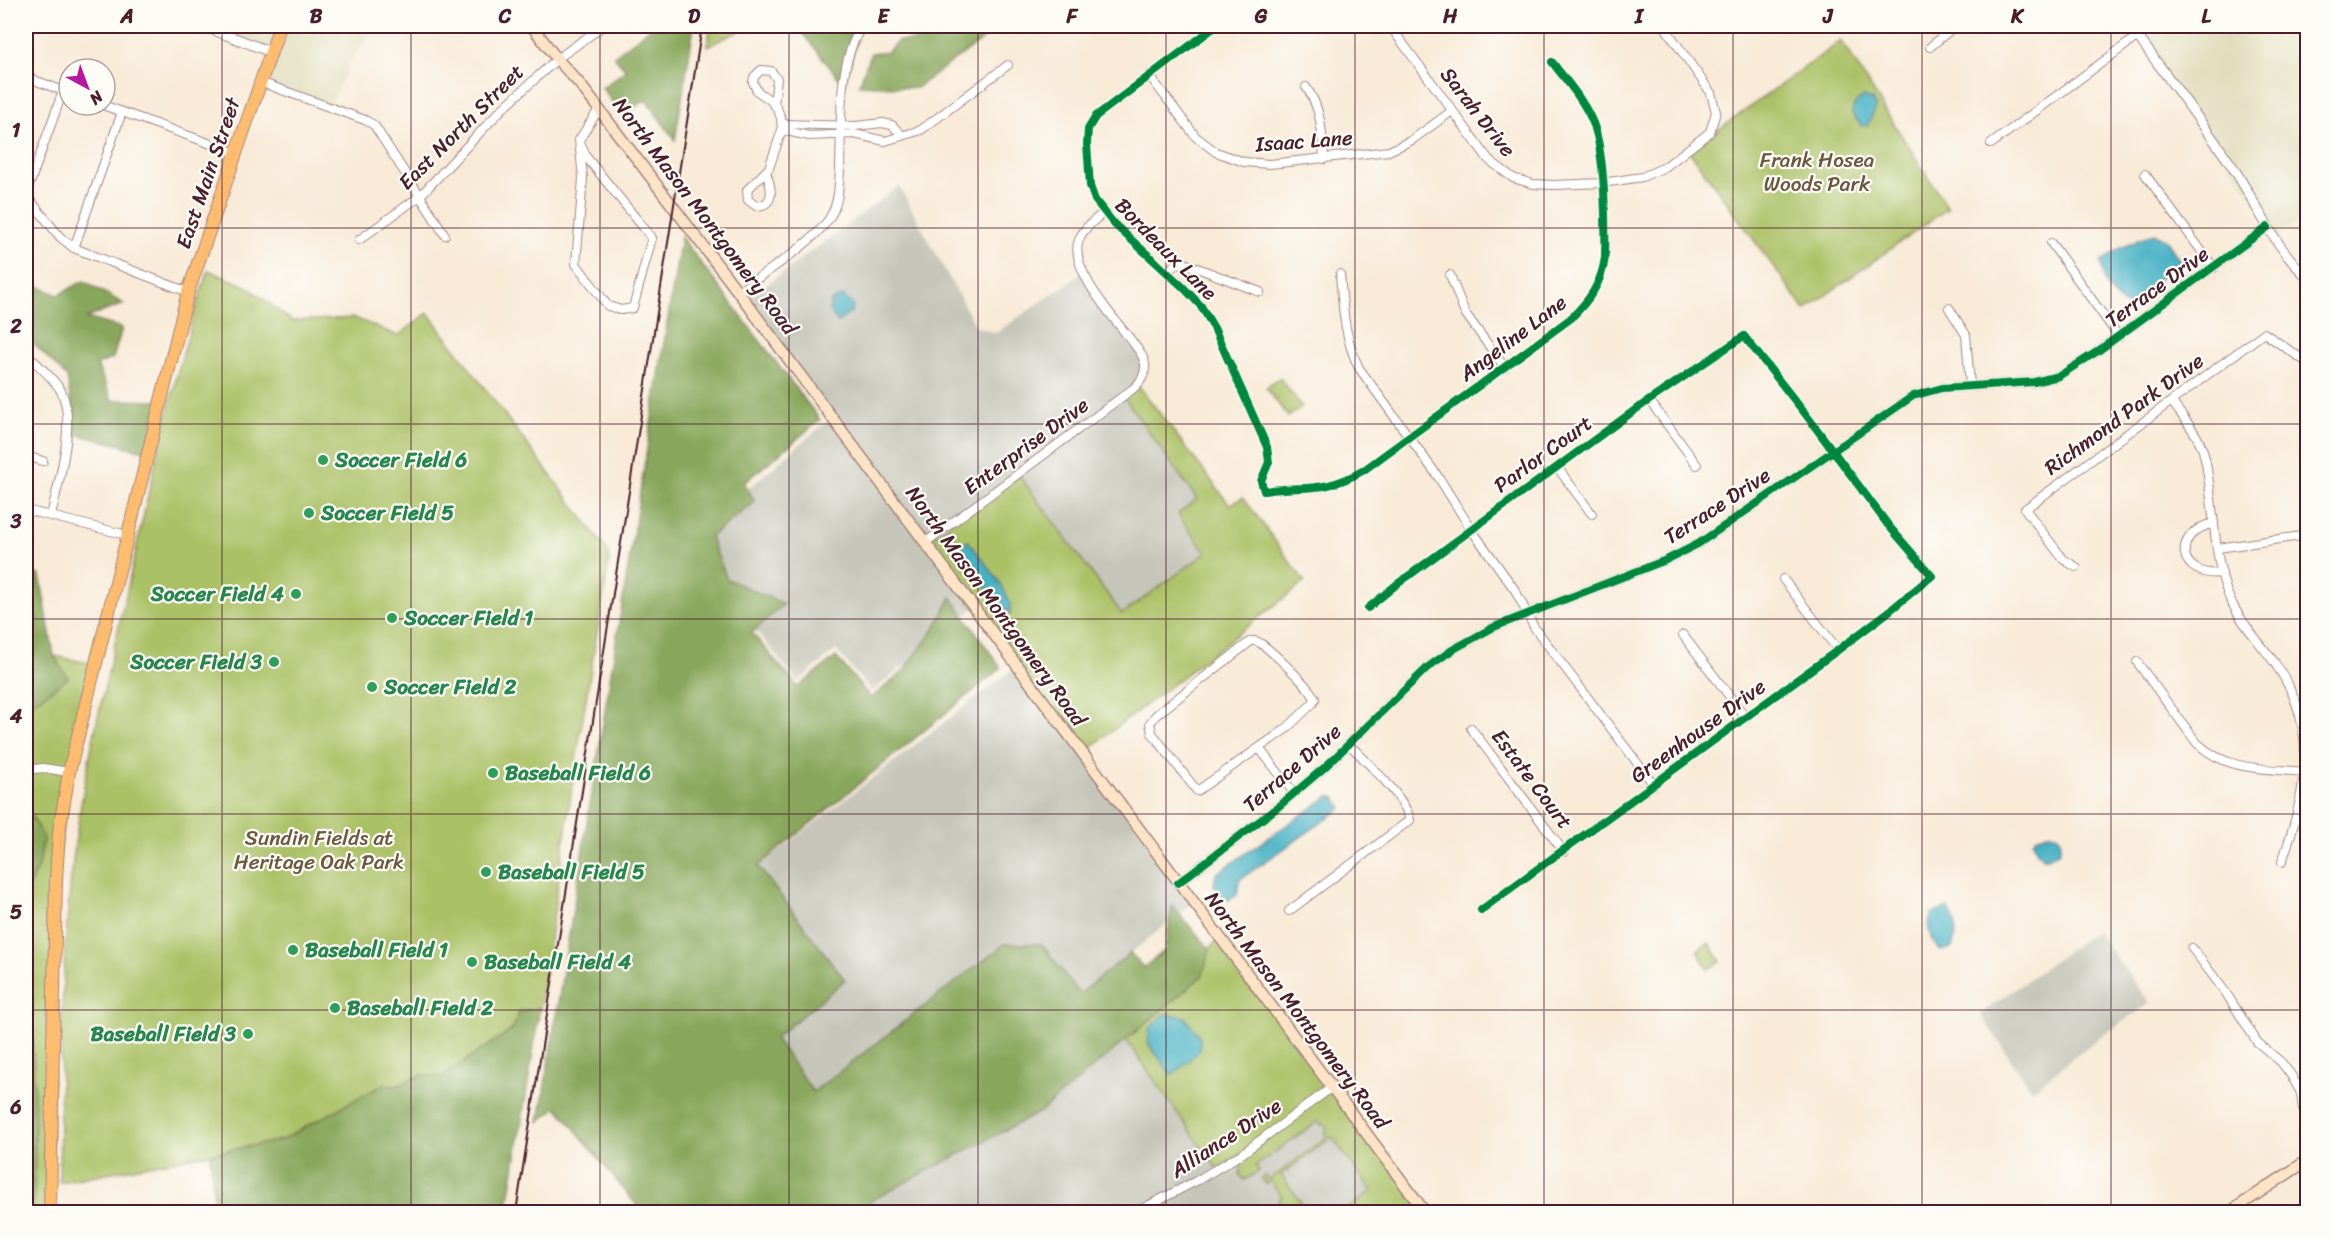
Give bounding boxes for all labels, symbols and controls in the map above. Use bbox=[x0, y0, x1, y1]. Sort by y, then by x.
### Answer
text: A bbox=[119, 0, 134, 34]
text: B bbox=[310, 0, 323, 34]
text: C bbox=[498, 0, 512, 34]
text: D bbox=[688, 0, 701, 34]
text: E bbox=[877, 0, 890, 34]
text: F bbox=[1066, 0, 1079, 34]
text: G bbox=[1254, 0, 1268, 34]
text: H bbox=[1442, 0, 1458, 34]
text: I bbox=[1634, 0, 1645, 34]
text: J bbox=[1822, 0, 1834, 34]
text: K bbox=[2010, 0, 2025, 34]
text: L bbox=[2201, 0, 2211, 34]
street label: East North Street bbox=[389, 55, 533, 199]
north arrow bbox=[57, 57, 117, 117]
street label: Sarah Drive bbox=[1430, 58, 1526, 166]
text: N bbox=[82, 83, 111, 113]
street label: North Mason Montgomery Road bbox=[602, 89, 809, 345]
street label: East Main Street bbox=[164, 91, 252, 254]
text: 1 bbox=[12, 113, 21, 148]
street label: Isaac Lane bbox=[1253, 119, 1354, 163]
park label: Frank Hosea Woods Park bbox=[1760, 141, 1875, 203]
street label: Bordeaux Lane bbox=[1105, 188, 1227, 310]
street label: Terrace Drive bbox=[2097, 236, 2218, 338]
street label: Angeline Lane bbox=[1450, 284, 1576, 392]
text: 2 bbox=[9, 309, 22, 344]
street label: Richmond Park Drive bbox=[2036, 342, 2212, 485]
street label: Enterprise Drive bbox=[955, 387, 1098, 505]
street label: Parlor Court bbox=[1485, 405, 1601, 503]
place label: Soccer Field 6 bbox=[334, 441, 467, 479]
marker: Soccer Field 6 bbox=[316, 453, 330, 467]
street label: Terrace Drive bbox=[1656, 457, 1779, 555]
street label: North Mason Montgomery Road bbox=[895, 477, 1098, 736]
place label: Soccer Field 5 bbox=[320, 494, 454, 532]
text: 3 bbox=[10, 504, 22, 539]
marker: Soccer Field 5 bbox=[302, 506, 316, 520]
place label: Soccer Field 4 bbox=[150, 575, 284, 613]
marker: Soccer Field 4 bbox=[289, 587, 303, 601]
place label: Soccer Field 1 bbox=[403, 599, 533, 637]
marker: Soccer Field 1 bbox=[385, 611, 399, 625]
place label: Soccer Field 3 bbox=[129, 643, 262, 681]
marker: Soccer Field 3 bbox=[267, 655, 281, 669]
place label: Soccer Field 2 bbox=[383, 668, 516, 706]
street label: Greenhouse Drive bbox=[1622, 668, 1774, 794]
marker: Soccer Field 2 bbox=[365, 680, 379, 694]
text: 4 bbox=[9, 699, 23, 734]
street label: Terrace Drive bbox=[1234, 714, 1351, 822]
street label: Estate Court bbox=[1481, 720, 1583, 838]
place label: Baseball Field 6 bbox=[505, 754, 651, 792]
marker: Baseball Field 6 bbox=[486, 766, 500, 780]
park label: Sundin Fields at Heritage Oak Park bbox=[234, 819, 404, 881]
place label: Baseball Field 5 bbox=[498, 853, 645, 891]
marker: Baseball Field 5 bbox=[479, 865, 493, 879]
street label: North Mason Montgomery Road bbox=[1194, 883, 1401, 1139]
text: 5 bbox=[10, 895, 22, 930]
place label: Baseball Field 1 bbox=[305, 931, 448, 969]
marker: Baseball Field 1 bbox=[286, 943, 300, 957]
place label: Baseball Field 4 bbox=[484, 943, 631, 981]
marker: Baseball Field 4 bbox=[465, 955, 479, 969]
place label: Baseball Field 2 bbox=[347, 989, 493, 1027]
marker: Baseball Field 2 bbox=[328, 1001, 342, 1015]
place label: Baseball Field 3 bbox=[90, 1015, 236, 1053]
marker: Baseball Field 3 bbox=[241, 1027, 255, 1041]
street label: Alliance Drive bbox=[1162, 1087, 1290, 1189]
text: 6 bbox=[9, 1090, 22, 1125]

